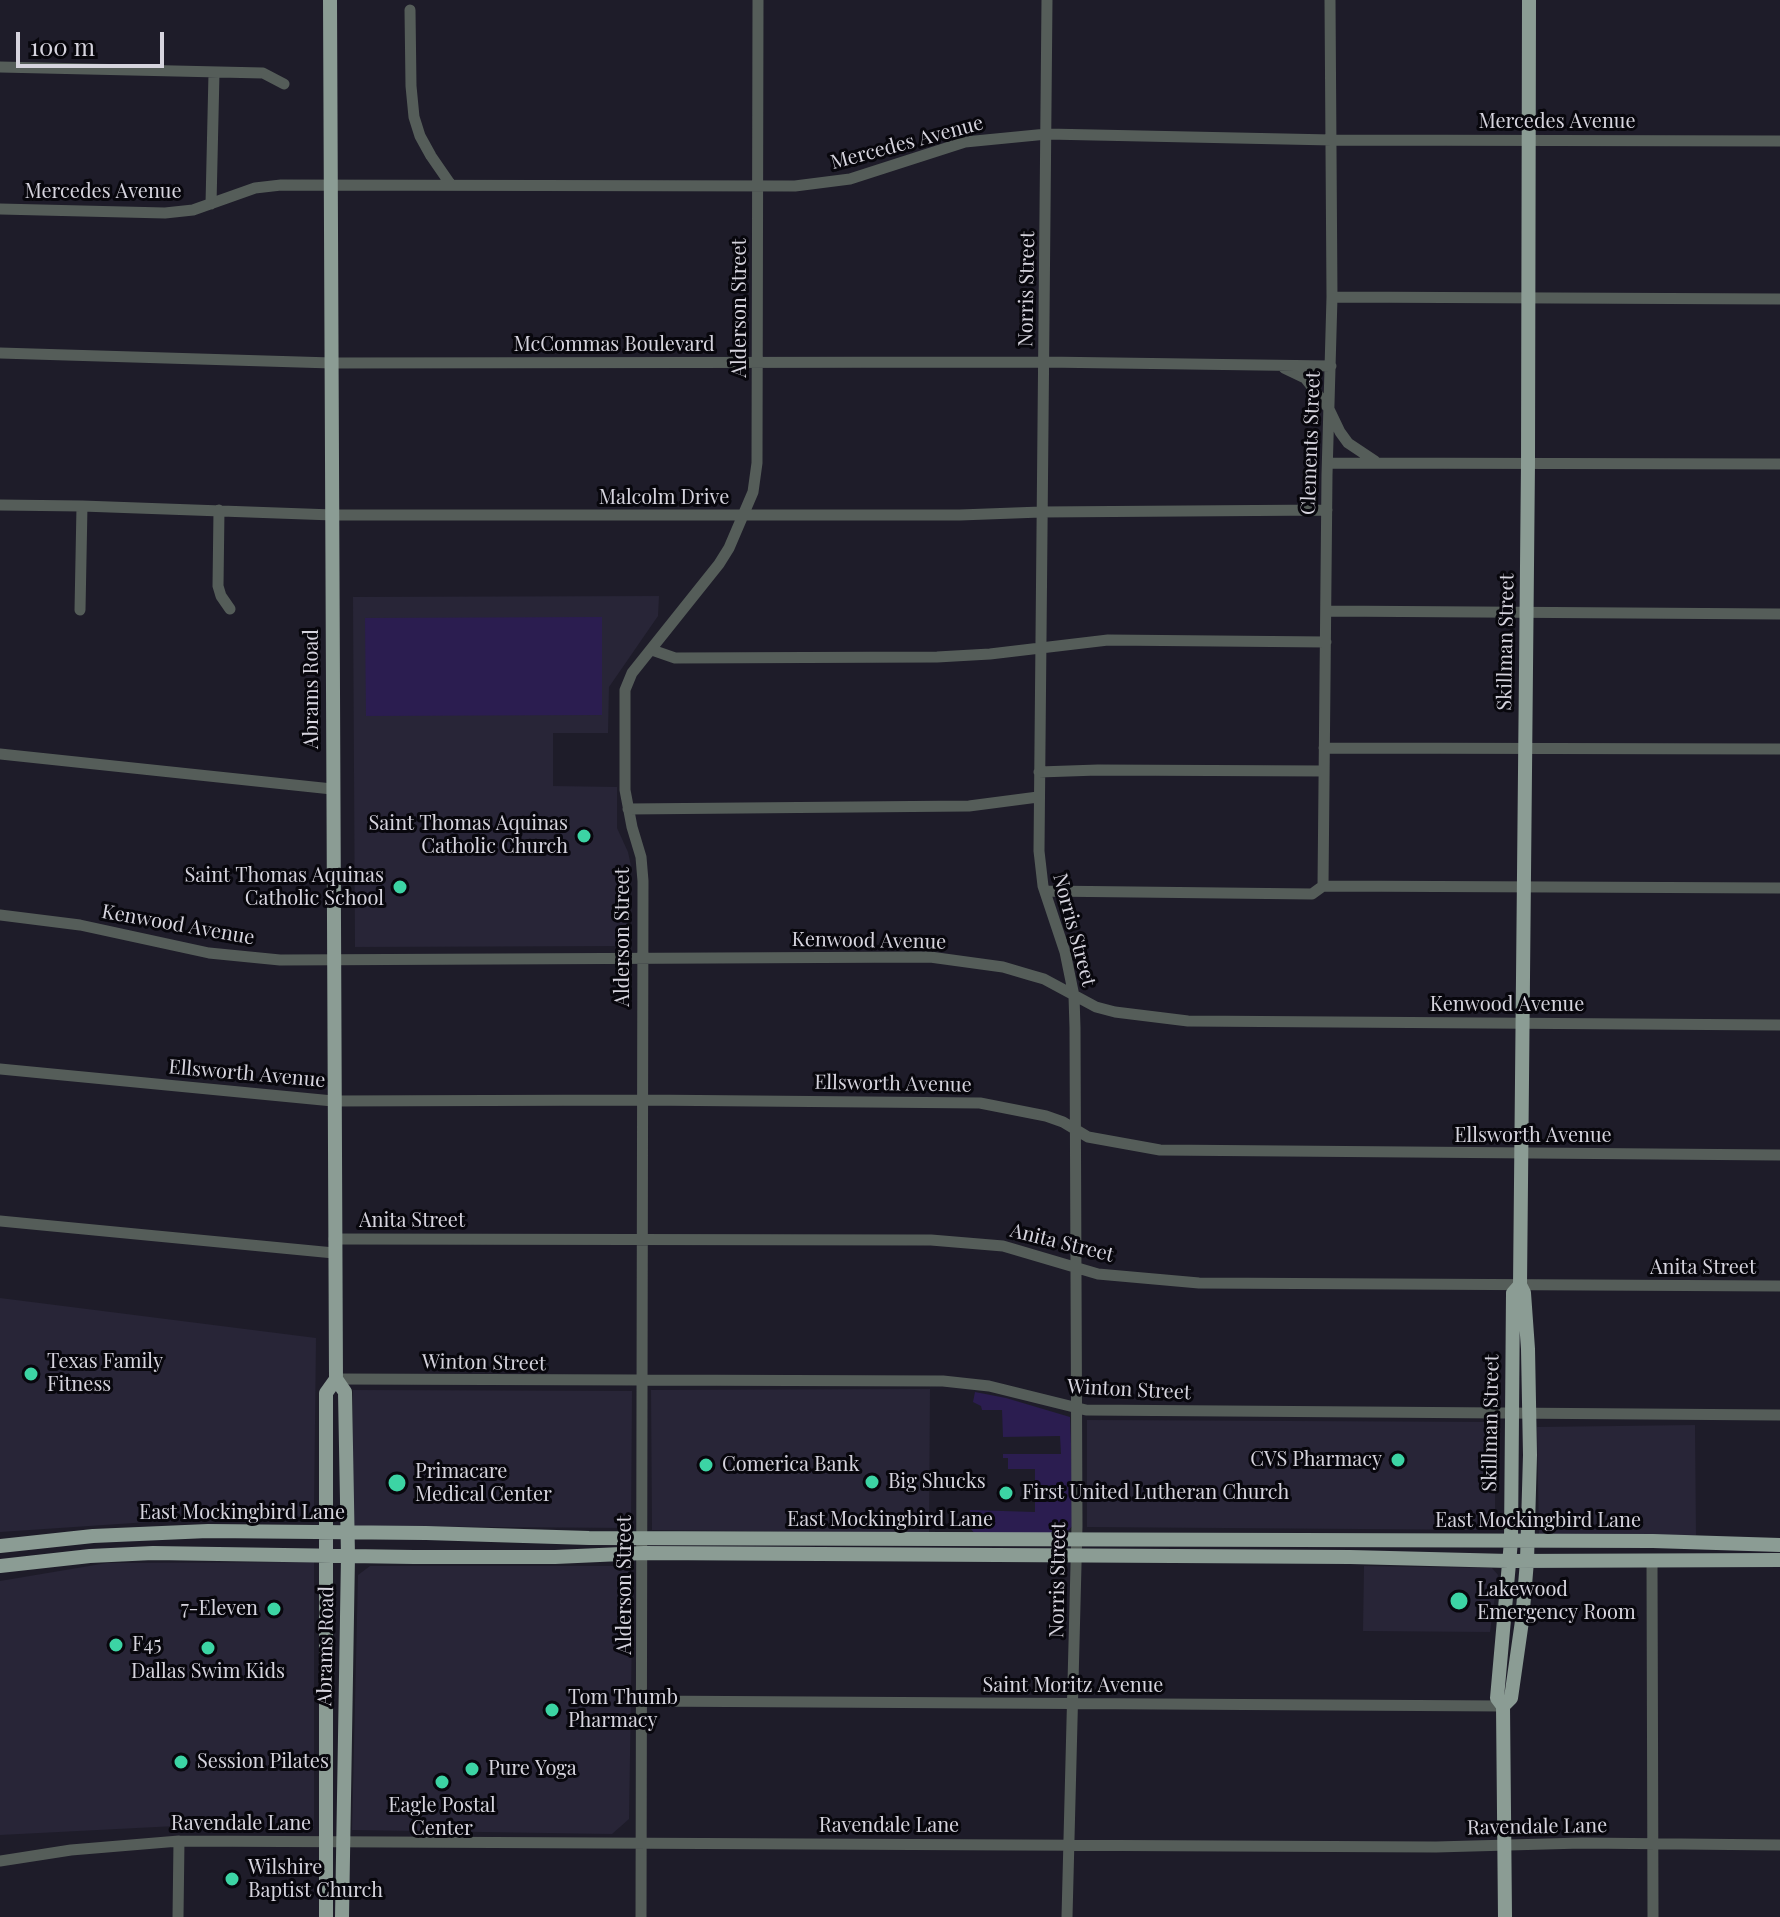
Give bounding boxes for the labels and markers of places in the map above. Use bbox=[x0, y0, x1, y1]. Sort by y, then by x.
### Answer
place label: Saint Thomas Aquinas Catholic Church bbox=[369, 812, 568, 859]
marker: Saint Thomas Aquinas Catholic Church bbox=[575, 827, 593, 845]
place label: Saint Thomas Aquinas Catholic School bbox=[185, 864, 384, 911]
marker: Saint Thomas Aquinas Catholic School bbox=[391, 878, 409, 896]
place label: Texas Family Fitness bbox=[47, 1350, 163, 1397]
marker: Texas Family Fitness bbox=[22, 1365, 40, 1383]
place label: CVS Pharmacy bbox=[1250, 1448, 1382, 1472]
marker: CVS Pharmacy bbox=[1389, 1451, 1407, 1469]
place label: Comerica Bank bbox=[722, 1453, 859, 1477]
marker: Comerica Bank bbox=[697, 1456, 715, 1474]
place label: Primacare Medical Center bbox=[415, 1460, 552, 1507]
place label: Big Shucks bbox=[888, 1470, 986, 1494]
marker: Primacare Medical Center bbox=[386, 1472, 408, 1494]
marker: Big Shucks bbox=[863, 1473, 881, 1491]
place label: First United Lutheran Church bbox=[1022, 1481, 1289, 1505]
marker: First United Lutheran Church bbox=[997, 1484, 1015, 1502]
place label: Lakewood Emergency Room bbox=[1477, 1578, 1636, 1625]
marker: Lakewood Emergency Room bbox=[1448, 1590, 1470, 1612]
place label: 7-Eleven bbox=[181, 1597, 258, 1621]
marker: 7-Eleven bbox=[265, 1600, 283, 1618]
place label: F45 bbox=[132, 1633, 162, 1657]
marker: F45 bbox=[107, 1636, 125, 1654]
marker: Dallas Swim Kids bbox=[199, 1639, 217, 1657]
place label: Dallas Swim Kids bbox=[131, 1660, 285, 1684]
place label: Tom Thumb Pharmacy bbox=[568, 1686, 678, 1733]
marker: Tom Thumb Pharmacy bbox=[543, 1701, 561, 1719]
place label: Session Pilates bbox=[197, 1750, 329, 1774]
marker: Session Pilates bbox=[172, 1753, 190, 1771]
place label: Pure Yoga bbox=[488, 1757, 577, 1781]
marker: Pure Yoga bbox=[463, 1760, 481, 1778]
marker: Eagle Postal Center bbox=[433, 1773, 451, 1791]
place label: Eagle Postal Center bbox=[388, 1794, 496, 1841]
place label: Wilshire Baptist Church bbox=[248, 1856, 383, 1903]
marker: Wilshire Baptist Church bbox=[223, 1870, 241, 1888]

